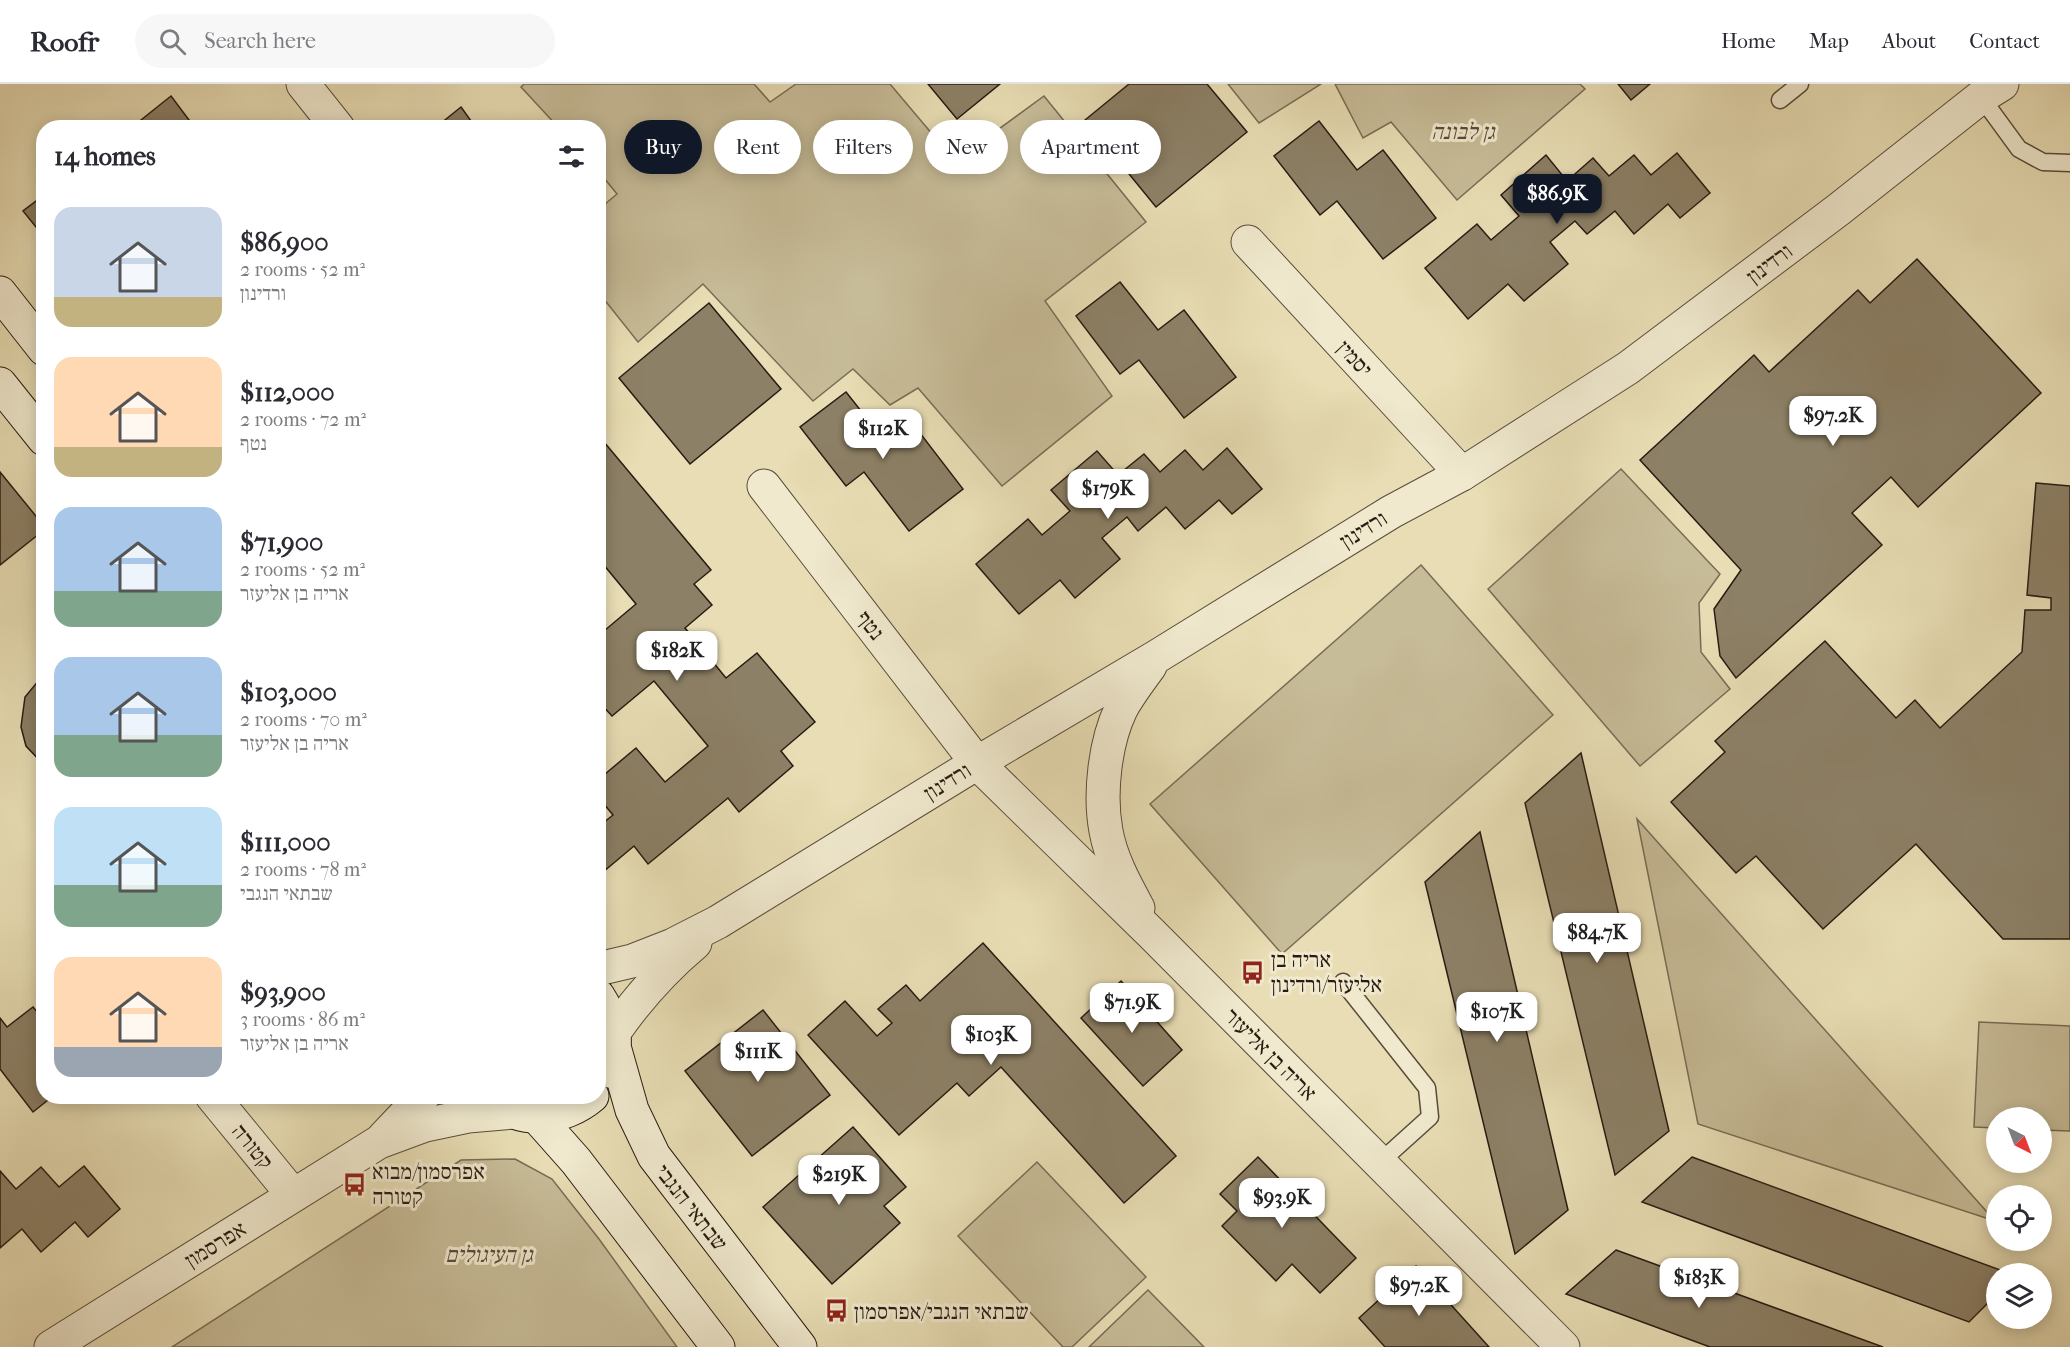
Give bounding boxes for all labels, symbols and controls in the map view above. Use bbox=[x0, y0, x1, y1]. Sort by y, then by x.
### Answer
search box bbox=[135, 14, 555, 68]
text: Roofr bbox=[30, 25, 99, 58]
icon: search bbox=[156, 25, 189, 58]
text: Search here bbox=[204, 28, 316, 54]
text: Home bbox=[1721, 29, 1776, 53]
text: Map bbox=[1809, 29, 1849, 53]
text: About bbox=[1882, 29, 1936, 53]
text: Contact bbox=[1969, 29, 2040, 53]
park label: גן לבונה bbox=[1431, 119, 1496, 145]
chip: Buy bbox=[624, 120, 702, 174]
chip: Rent bbox=[714, 120, 801, 174]
chip: Filters bbox=[813, 120, 913, 174]
chip: New bbox=[925, 120, 1008, 174]
chip: Apartment bbox=[1020, 120, 1161, 174]
icon: filters bbox=[555, 140, 588, 173]
text: 14 homes bbox=[54, 141, 156, 172]
pin: $86.9K bbox=[1508, 174, 1606, 225]
text: $86.9K bbox=[1527, 182, 1587, 205]
text: $86,900 bbox=[240, 227, 329, 258]
icon: home bbox=[102, 231, 174, 303]
street label: ורדינון bbox=[1741, 238, 1798, 290]
text: 2 rooms · 52 m² bbox=[240, 258, 365, 281]
text: ורדינון bbox=[240, 282, 286, 305]
street label: יסמין bbox=[1331, 335, 1377, 382]
text: $112,000 bbox=[240, 377, 335, 408]
icon: home bbox=[102, 381, 174, 453]
pin: $97.2K bbox=[1784, 396, 1882, 447]
text: $97.2K bbox=[1803, 404, 1863, 427]
text: 2 rooms · 72 m² bbox=[240, 408, 366, 431]
pin: $112K bbox=[841, 409, 925, 460]
text: $112K bbox=[858, 417, 908, 440]
text: נטף bbox=[240, 432, 267, 455]
pin: $179K bbox=[1066, 469, 1150, 520]
text: $179K bbox=[1082, 477, 1134, 500]
street label: ורדינון bbox=[1335, 505, 1392, 554]
text: $71,900 bbox=[240, 527, 323, 558]
icon: home bbox=[102, 531, 174, 603]
text: 2 rooms · 52 m² bbox=[240, 558, 365, 581]
text: אריה בן אליעזר bbox=[240, 582, 349, 605]
street label: נטף bbox=[851, 606, 890, 645]
pin: $182K bbox=[635, 631, 719, 682]
text: $182K bbox=[650, 639, 704, 662]
text: $103,000 bbox=[240, 677, 337, 708]
icon: home bbox=[102, 681, 174, 753]
text: 2 rooms · 70 m² bbox=[240, 708, 367, 731]
text: אריה בן אליעזר bbox=[240, 732, 349, 755]
street label: ורדינון bbox=[919, 757, 976, 806]
text: $111,000 bbox=[240, 827, 331, 858]
icon: home bbox=[102, 831, 174, 903]
text: 2 rooms · 78 m² bbox=[240, 858, 366, 881]
text: שבתאי הנגבי bbox=[240, 882, 333, 905]
pin: $84.7K bbox=[1548, 913, 1646, 964]
text: $84.7K bbox=[1567, 921, 1627, 944]
place label: אריה בן אליעזר/ורדינון bbox=[1271, 947, 1382, 998]
bus stop icon: אריה בן אליעזר/ורדינון bbox=[1240, 959, 1266, 985]
text: $93,900 bbox=[240, 977, 326, 1008]
icon: home bbox=[102, 981, 174, 1053]
pin: $71.9K bbox=[1083, 983, 1181, 1034]
text: $71.9K bbox=[1104, 991, 1160, 1014]
pin: $107K bbox=[1455, 992, 1539, 1043]
text: $107K bbox=[1470, 1000, 1524, 1023]
street label: אריה בן אליעזר bbox=[1219, 1003, 1322, 1106]
text: 3 rooms · 86 m² bbox=[240, 1008, 365, 1031]
pin: $103K bbox=[949, 1015, 1033, 1066]
text: $103K bbox=[965, 1023, 1017, 1046]
text: אריה בן אליעזר bbox=[240, 1032, 349, 1055]
pin: $111K bbox=[716, 1032, 800, 1083]
text: $111K bbox=[735, 1040, 781, 1063]
north arrow bbox=[1986, 1107, 2052, 1173]
map controls bbox=[1986, 1107, 2052, 1329]
street label: קטורה bbox=[226, 1119, 278, 1175]
pin: $219K bbox=[797, 1155, 881, 1206]
place label: אפרסמון/מבוא קטורה bbox=[372, 1159, 485, 1210]
street label: שבתאי הנגבי bbox=[650, 1159, 733, 1256]
text: $219K bbox=[812, 1163, 866, 1186]
bus stop icon: אפרסמון/מבוא קטורה bbox=[341, 1171, 367, 1197]
pin: $93.9K bbox=[1233, 1178, 1331, 1229]
button: locate bbox=[1986, 1185, 2052, 1251]
text: $93.9K bbox=[1253, 1186, 1311, 1209]
street label: אפרסמון bbox=[180, 1216, 251, 1274]
park label: גן העיגולים bbox=[445, 1242, 534, 1268]
pin: $183K bbox=[1657, 1258, 1741, 1309]
button: layers bbox=[1986, 1263, 2052, 1329]
pin: $97.2K bbox=[1370, 1266, 1468, 1317]
text: $183K bbox=[1674, 1266, 1724, 1289]
text: $97.2K bbox=[1389, 1274, 1449, 1297]
bus stop icon: שבתאי הנגבי/אפרסמון bbox=[823, 1298, 849, 1324]
place label: שבתאי הנגבי/אפרסמון bbox=[854, 1299, 1029, 1325]

